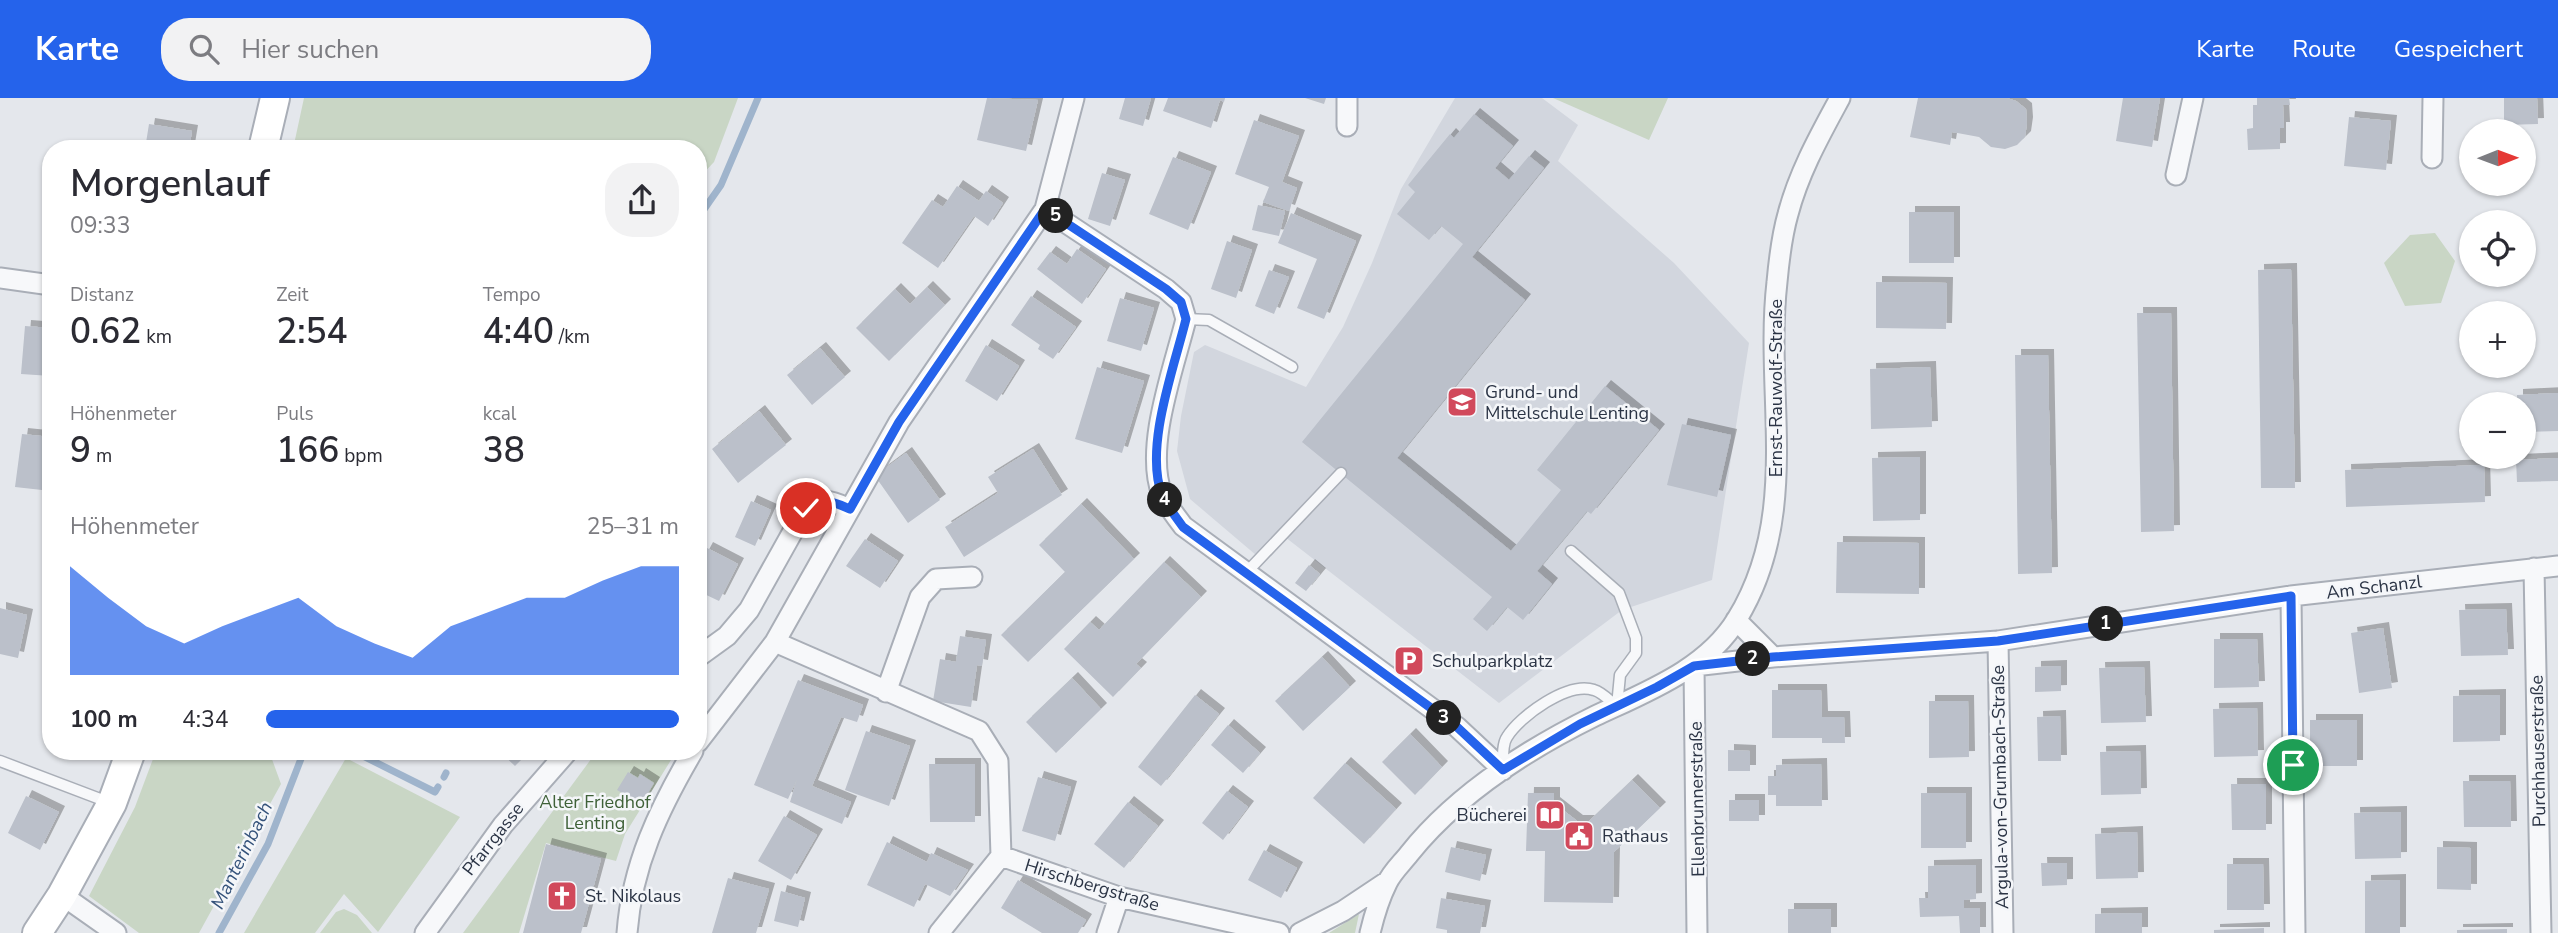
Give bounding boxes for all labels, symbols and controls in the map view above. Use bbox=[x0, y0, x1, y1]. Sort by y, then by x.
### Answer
search box bbox=[161, 18, 651, 81]
text: Karte bbox=[35, 27, 119, 72]
icon: search bbox=[185, 30, 223, 68]
text: Hier suchen bbox=[241, 32, 379, 67]
text: Karte bbox=[2196, 33, 2254, 65]
text: Route bbox=[2292, 33, 2356, 65]
text: Gespeichert bbox=[2394, 33, 2523, 65]
north arrow bbox=[2459, 119, 2536, 196]
map controls bbox=[2459, 119, 2536, 469]
text: Morgenlauf bbox=[70, 158, 270, 209]
button: share bbox=[605, 163, 679, 237]
pin: 5 bbox=[1038, 198, 1074, 234]
text: 5 bbox=[1050, 202, 1061, 228]
text: 09:33 bbox=[70, 210, 130, 241]
button: locate bbox=[2459, 210, 2536, 287]
text: Distanz bbox=[70, 282, 134, 308]
text: Zeit bbox=[276, 282, 308, 308]
text: Tempo bbox=[483, 282, 541, 308]
street label: Ernst-Rauwolf-Straße bbox=[1764, 299, 1788, 477]
button: + bbox=[2459, 301, 2536, 378]
text: 0.62 bbox=[70, 308, 141, 355]
text: 2:54 bbox=[276, 308, 348, 355]
text: 4:40 bbox=[483, 308, 554, 355]
text: km bbox=[141, 324, 172, 350]
text: /km bbox=[554, 324, 590, 350]
place label: Grund- und Mittelschule Lenting bbox=[1485, 380, 1649, 425]
school or university icon: Grund- und Mittelschule Lenting bbox=[1445, 385, 1479, 419]
button: − bbox=[2459, 392, 2536, 469]
text: Höhenmeter bbox=[70, 401, 177, 427]
text: Puls bbox=[276, 401, 314, 427]
text: kcal bbox=[483, 401, 516, 427]
text: 9 bbox=[70, 427, 91, 474]
text: 166 bbox=[276, 427, 339, 474]
text: 38 bbox=[483, 427, 525, 474]
text: m bbox=[91, 443, 112, 469]
text: bpm bbox=[339, 443, 383, 469]
pin bbox=[776, 478, 836, 538]
pin: 4 bbox=[1148, 482, 1182, 518]
text: 4 bbox=[1159, 486, 1170, 512]
icon: check bbox=[787, 489, 825, 527]
text: Höhenmeter bbox=[70, 511, 199, 542]
text: 25–31 m bbox=[587, 511, 679, 542]
street label: Am Schanzl bbox=[2325, 569, 2424, 605]
pin: 1 bbox=[2088, 606, 2124, 642]
text: 1 bbox=[2100, 610, 2111, 636]
pin: 2 bbox=[1736, 642, 1770, 676]
parking icon: Schulparkplatz bbox=[1392, 644, 1426, 678]
text: 2 bbox=[1747, 645, 1758, 671]
place label: Schulparkplatz bbox=[1432, 649, 1553, 673]
street label: Argula-von-Grumbach-Straße bbox=[1986, 665, 2014, 909]
street label: Purchhauserstraße bbox=[2525, 675, 2551, 827]
pin: 3 bbox=[1426, 700, 1462, 736]
text: 100 m bbox=[70, 704, 138, 735]
text: 4:34 bbox=[182, 704, 229, 735]
text: 3 bbox=[1438, 704, 1449, 730]
street label: Ellenbrunnerstraße bbox=[1684, 721, 1710, 877]
pin bbox=[2263, 735, 2323, 795]
icon: arrive bbox=[2274, 746, 2312, 784]
park label: Alter Friedhof Lenting bbox=[539, 790, 652, 835]
water label: Manterinbach bbox=[205, 797, 279, 913]
street label: Pfarrgasse bbox=[457, 797, 529, 881]
library icon: Bücherei bbox=[1533, 798, 1567, 832]
place label: Bücherei bbox=[1457, 803, 1527, 827]
public building icon: Rathaus bbox=[1562, 819, 1596, 853]
place label: Rathaus bbox=[1602, 824, 1668, 848]
street label: Hirschbergstraße bbox=[1022, 853, 1162, 917]
church icon: St. Nikolaus bbox=[545, 879, 579, 913]
place label: St. Nikolaus bbox=[585, 884, 681, 908]

